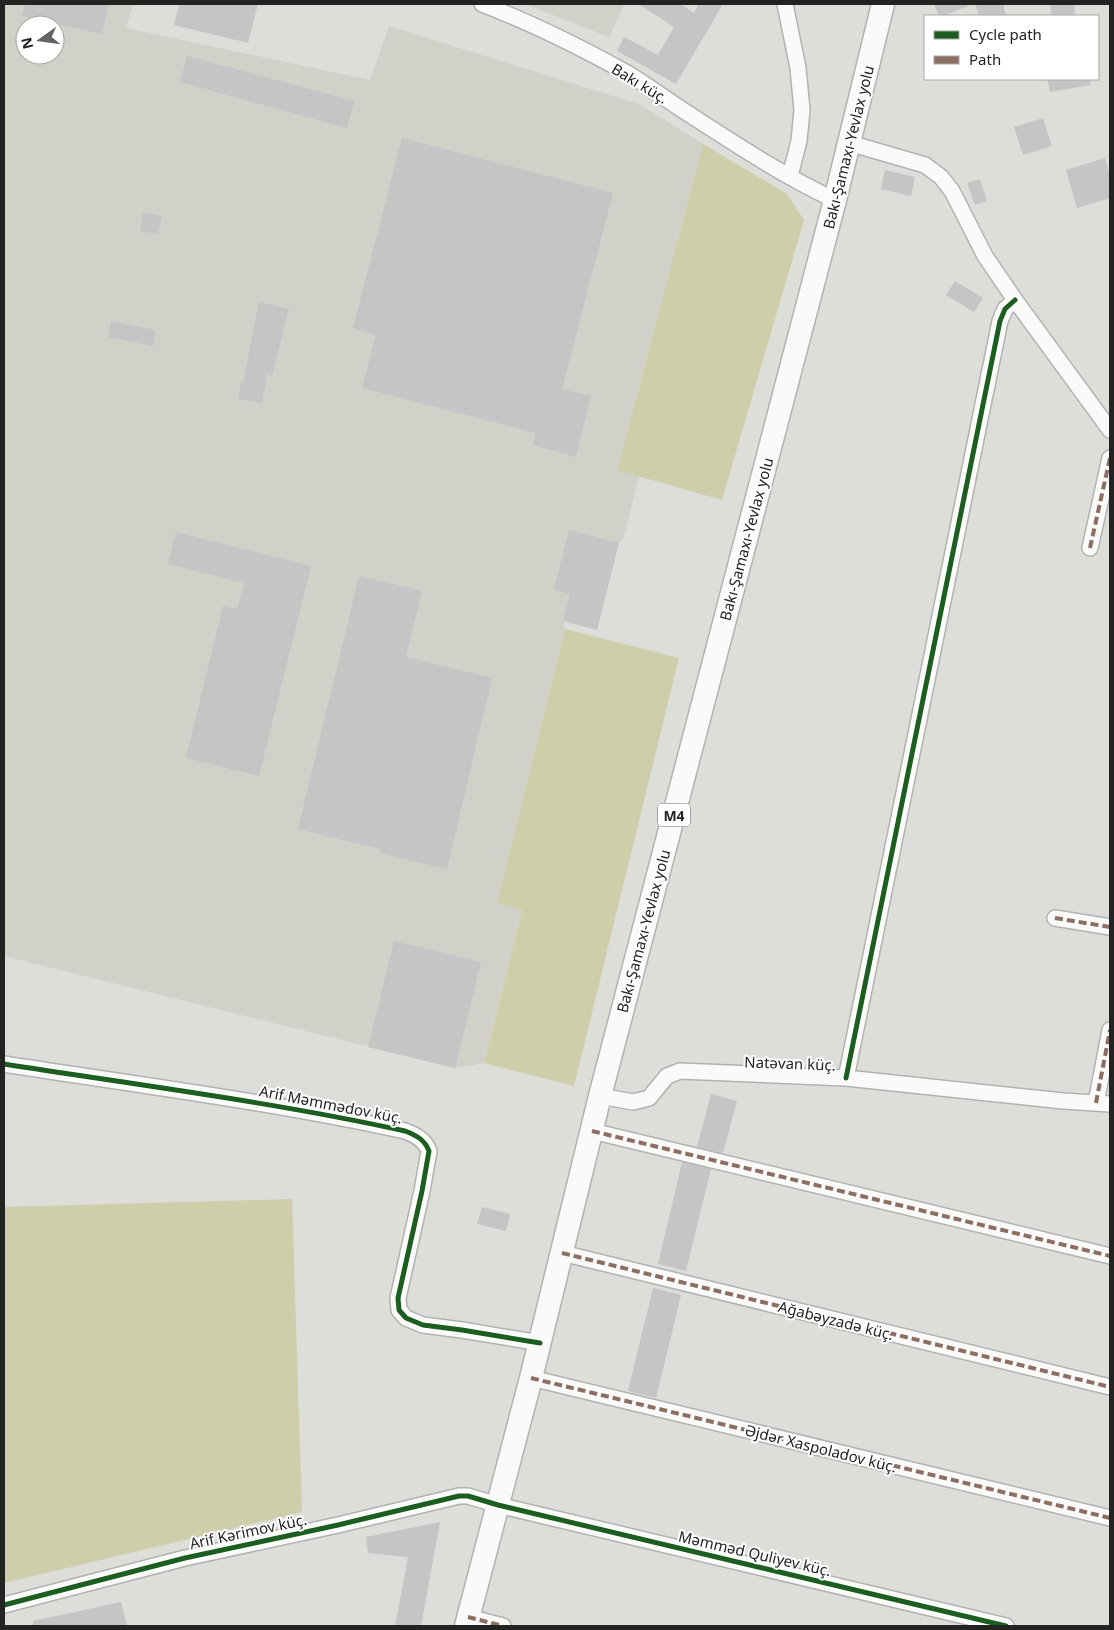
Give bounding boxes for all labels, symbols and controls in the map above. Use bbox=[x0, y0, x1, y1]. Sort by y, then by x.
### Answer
north arrow bbox=[15, 15, 65, 65]
legend bbox=[924, 15, 1099, 80]
text: Cycle path bbox=[969, 24, 1042, 44]
text: N bbox=[16, 35, 37, 51]
text: Path bbox=[969, 49, 1001, 69]
street label: Bakı küç. bbox=[608, 58, 672, 108]
street label: Bakı-Şamaxı-Yevlax yolu bbox=[818, 63, 878, 231]
street label: Bakı-Şamaxı-Yevlax yolu bbox=[715, 455, 777, 623]
road number: M4 bbox=[658, 804, 690, 826]
street label: Bakı-Şamaxı-Yevlax yolu bbox=[612, 847, 674, 1015]
street label: Natəvan küç. bbox=[744, 1051, 836, 1075]
street label: Arif Məmmədov küç. bbox=[258, 1080, 404, 1128]
street label: Ağabəyzadə küç. bbox=[776, 1296, 896, 1344]
street label: Əjdər Xaspoladov küç. bbox=[743, 1419, 899, 1477]
street label: Arif Kərimov küç. bbox=[188, 1509, 308, 1553]
street label: Məmməd Quliyev küç. bbox=[677, 1526, 833, 1580]

